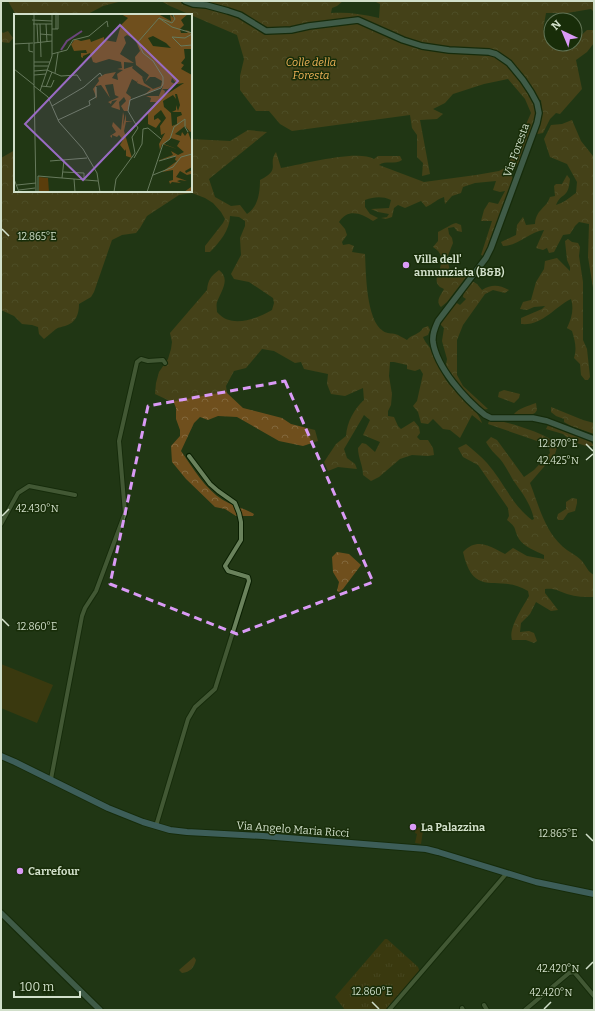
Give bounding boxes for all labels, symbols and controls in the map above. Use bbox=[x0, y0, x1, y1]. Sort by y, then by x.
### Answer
north arrow bbox=[543, 12, 583, 52]
inset map bbox=[14, 14, 192, 192]
text: N bbox=[549, 17, 564, 33]
park label: Colle della Foresta bbox=[286, 56, 336, 82]
street label: Via Foresta bbox=[501, 122, 532, 179]
text: 12.865°E bbox=[17, 231, 57, 243]
place label: Villa dell' annunziata (B&B) bbox=[414, 253, 505, 279]
marker: Villa dell' annunziata (B&B) bbox=[401, 260, 411, 270]
text: 12.870°E bbox=[538, 438, 578, 450]
text: 42.425°N bbox=[537, 455, 579, 467]
text: 42.430°N bbox=[15, 503, 59, 515]
text: 12.860°E bbox=[17, 621, 57, 633]
street label: Via Angelo Maria Ricci bbox=[236, 819, 351, 840]
place label: La Palazzina bbox=[421, 821, 486, 834]
marker: La Palazzina bbox=[408, 822, 418, 832]
text: 12.865°E bbox=[538, 828, 578, 840]
place label: Carrefour bbox=[28, 865, 80, 878]
marker: Carrefour bbox=[15, 866, 25, 876]
text: 42.420°N bbox=[537, 963, 580, 975]
scale bar bbox=[14, 973, 80, 999]
text: 100 m bbox=[20, 980, 55, 994]
text: 12.860°E bbox=[352, 986, 392, 998]
text: 42.420°N bbox=[530, 987, 573, 999]

